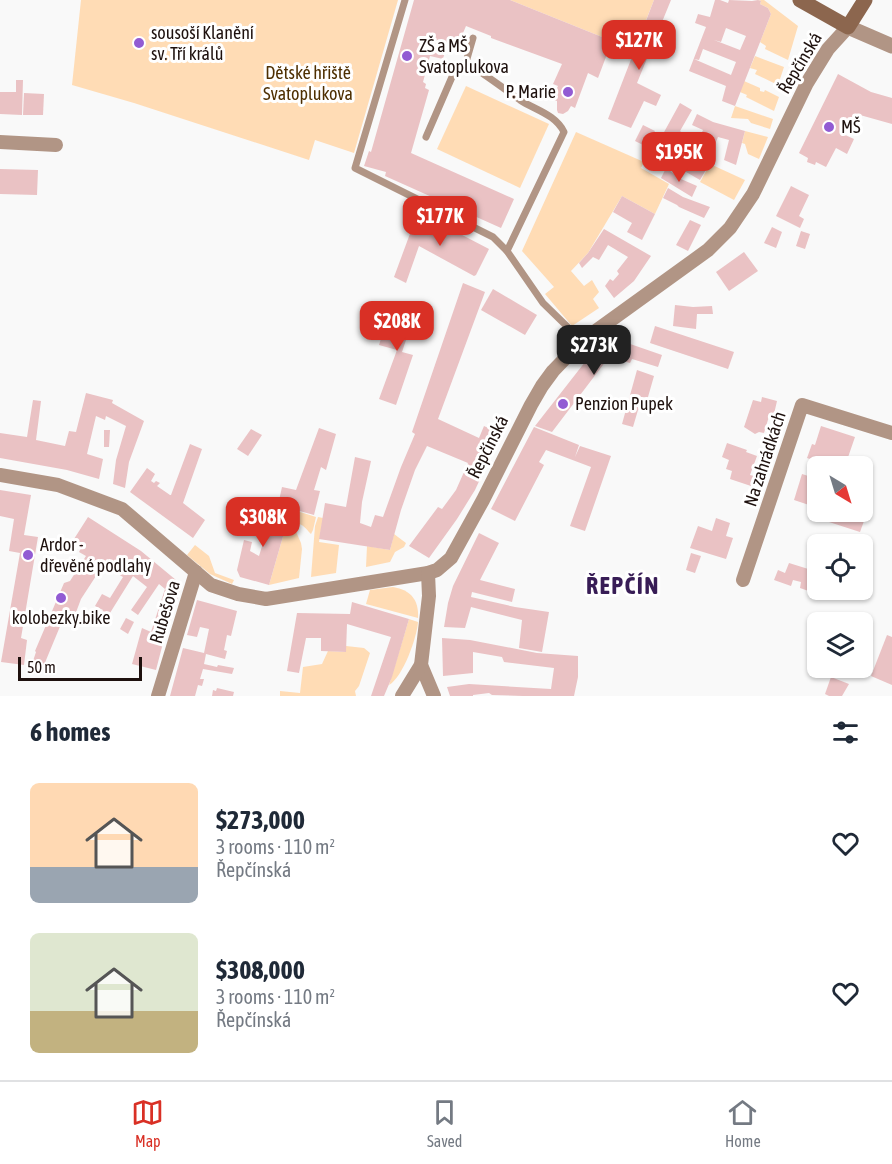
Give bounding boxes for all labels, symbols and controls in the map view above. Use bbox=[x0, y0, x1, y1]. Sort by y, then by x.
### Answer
pin: $127K bbox=[597, 20, 681, 71]
place label: sousoší Klanění sv. Tří králů bbox=[151, 22, 254, 64]
text: $127K bbox=[616, 28, 662, 51]
street label: Řepčínská bbox=[773, 28, 826, 97]
place label: ZŠ a MŠ Svatoplukova bbox=[419, 35, 509, 77]
marker: sousoší Klanění sv. Tří králů bbox=[132, 36, 146, 50]
marker: ZŠ a MŠ Svatoplukova bbox=[400, 49, 414, 63]
park label: Dětské hřiště Svatoplukova bbox=[263, 62, 353, 104]
place label: P. Marie bbox=[505, 81, 556, 102]
marker: P. Marie bbox=[561, 85, 575, 99]
place label: MŠ bbox=[841, 116, 861, 137]
marker: MŠ bbox=[822, 120, 836, 134]
pin: $195K bbox=[637, 132, 721, 183]
text: $195K bbox=[656, 140, 702, 163]
pin: $177K bbox=[398, 196, 482, 247]
text: $177K bbox=[417, 204, 463, 227]
pin: $208K bbox=[355, 301, 439, 352]
text: $208K bbox=[374, 309, 420, 332]
pin: $273K bbox=[552, 325, 636, 376]
text: $273K bbox=[571, 333, 617, 356]
place label: Penzion Pupek bbox=[575, 393, 673, 414]
marker: Penzion Pupek bbox=[556, 397, 570, 411]
street label: Na zahrádkách bbox=[739, 409, 790, 509]
street label: Řepčínská bbox=[463, 412, 512, 482]
north arrow bbox=[807, 456, 873, 522]
map controls bbox=[807, 456, 873, 678]
pin: $308K bbox=[221, 497, 305, 548]
text: $308K bbox=[240, 505, 286, 528]
place label: Ardor - dřevěné podlahy bbox=[40, 534, 151, 576]
button: locate bbox=[807, 534, 873, 600]
marker: Ardor - dřevěné podlahy bbox=[21, 548, 35, 562]
district label: ŘEPČÍN bbox=[586, 572, 660, 599]
street label: Rubešova bbox=[145, 578, 184, 646]
marker: kolobezky.bike bbox=[54, 591, 68, 605]
place label: kolobezky.bike bbox=[12, 607, 110, 628]
button: layers bbox=[807, 612, 873, 678]
scale bar bbox=[18, 654, 142, 682]
text: 50 m bbox=[27, 658, 56, 676]
icon: filters bbox=[829, 716, 862, 749]
text: 6 homes bbox=[30, 717, 110, 747]
text: $273,000 bbox=[216, 805, 305, 835]
icon: home bbox=[78, 807, 150, 879]
icon: heart bbox=[829, 827, 862, 860]
text: 3 rooms · 110 m² bbox=[216, 835, 335, 858]
text: Řepčínská bbox=[216, 858, 291, 881]
text: $308,000 bbox=[216, 955, 305, 985]
icon: home bbox=[78, 957, 150, 1029]
icon: heart bbox=[829, 977, 862, 1010]
text: 3 rooms · 110 m² bbox=[216, 985, 335, 1008]
text: Řepčínská bbox=[216, 1008, 291, 1031]
tab: Map bbox=[131, 1096, 164, 1150]
tab: Saved bbox=[427, 1096, 462, 1150]
tab: Home bbox=[725, 1096, 761, 1150]

